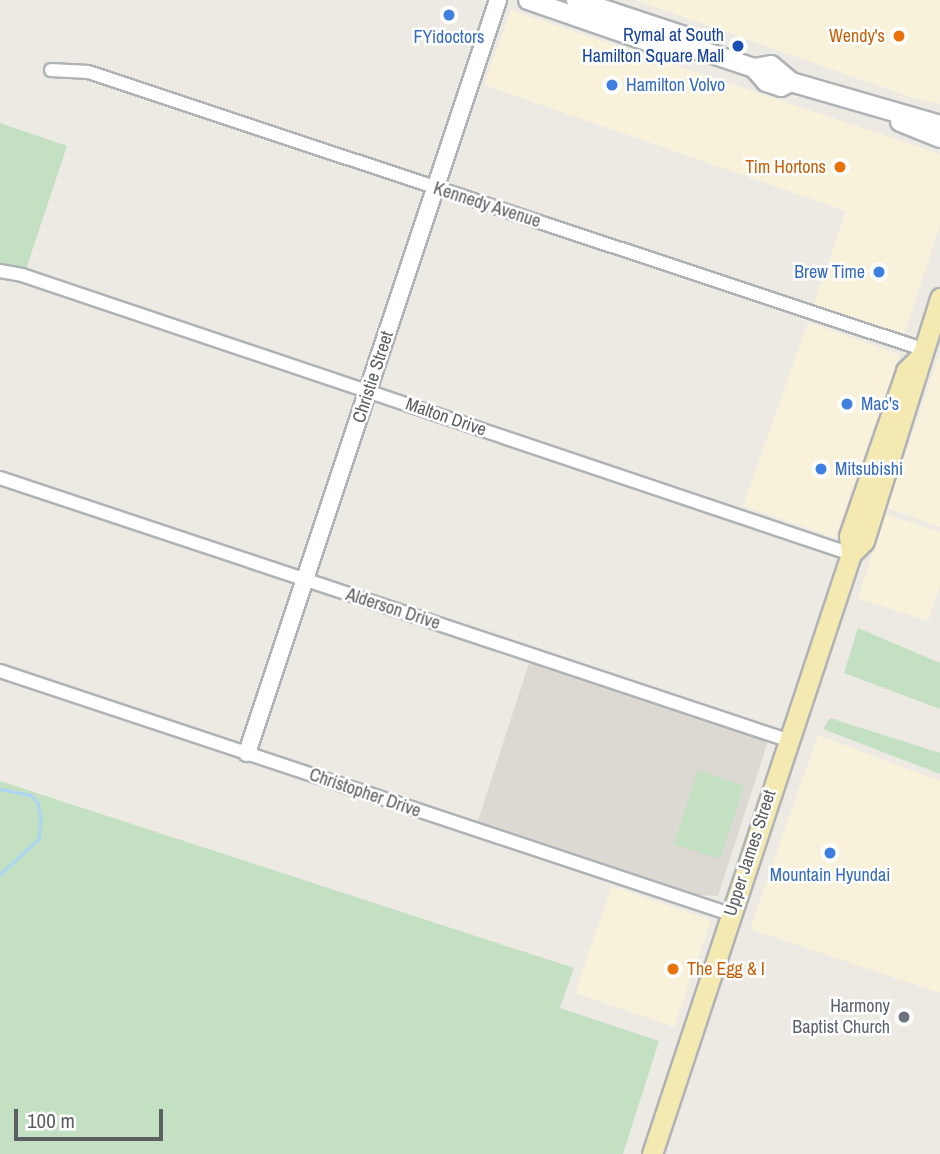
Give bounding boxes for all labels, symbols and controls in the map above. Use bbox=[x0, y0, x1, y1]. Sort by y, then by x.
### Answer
marker: FYidoctors bbox=[441, 7, 457, 23]
place label: Rymal at South Hamilton Square Mall bbox=[582, 25, 724, 68]
place label: Wendy's bbox=[829, 25, 885, 47]
place label: FYidoctors bbox=[414, 26, 484, 48]
marker: Wendy's bbox=[891, 28, 907, 44]
marker: Rymal at South Hamilton Square Mall bbox=[730, 38, 746, 54]
place label: Hamilton Volvo bbox=[626, 74, 725, 96]
marker: Hamilton Volvo bbox=[604, 77, 620, 93]
place label: Tim Hortons bbox=[745, 156, 826, 178]
marker: Tim Hortons bbox=[832, 159, 848, 175]
street label: Kennedy Avenue bbox=[430, 177, 544, 233]
place label: Brew Time bbox=[794, 261, 865, 283]
marker: Brew Time bbox=[871, 264, 887, 280]
street label: Christie Street bbox=[348, 328, 398, 426]
street label: Malton Drive bbox=[403, 393, 489, 441]
place label: Mac's bbox=[861, 393, 899, 415]
marker: Mac's bbox=[839, 396, 855, 412]
place label: Mitsubishi bbox=[835, 458, 903, 480]
marker: Mitsubishi bbox=[813, 461, 829, 477]
street label: Alderson Drive bbox=[343, 584, 443, 634]
street label: Christopher Drive bbox=[306, 764, 424, 822]
street label: Upper James Street bbox=[719, 787, 781, 919]
marker: Mountain Hyundai bbox=[822, 845, 838, 861]
place label: Mountain Hyundai bbox=[770, 864, 890, 886]
place label: The Egg & I bbox=[687, 958, 765, 980]
marker: The Egg & I bbox=[665, 961, 681, 977]
place label: Harmony Baptist Church bbox=[792, 996, 890, 1038]
marker: Harmony Baptist Church bbox=[896, 1009, 912, 1025]
scale bar bbox=[18, 1094, 166, 1138]
text: 100 m bbox=[27, 1106, 75, 1135]

